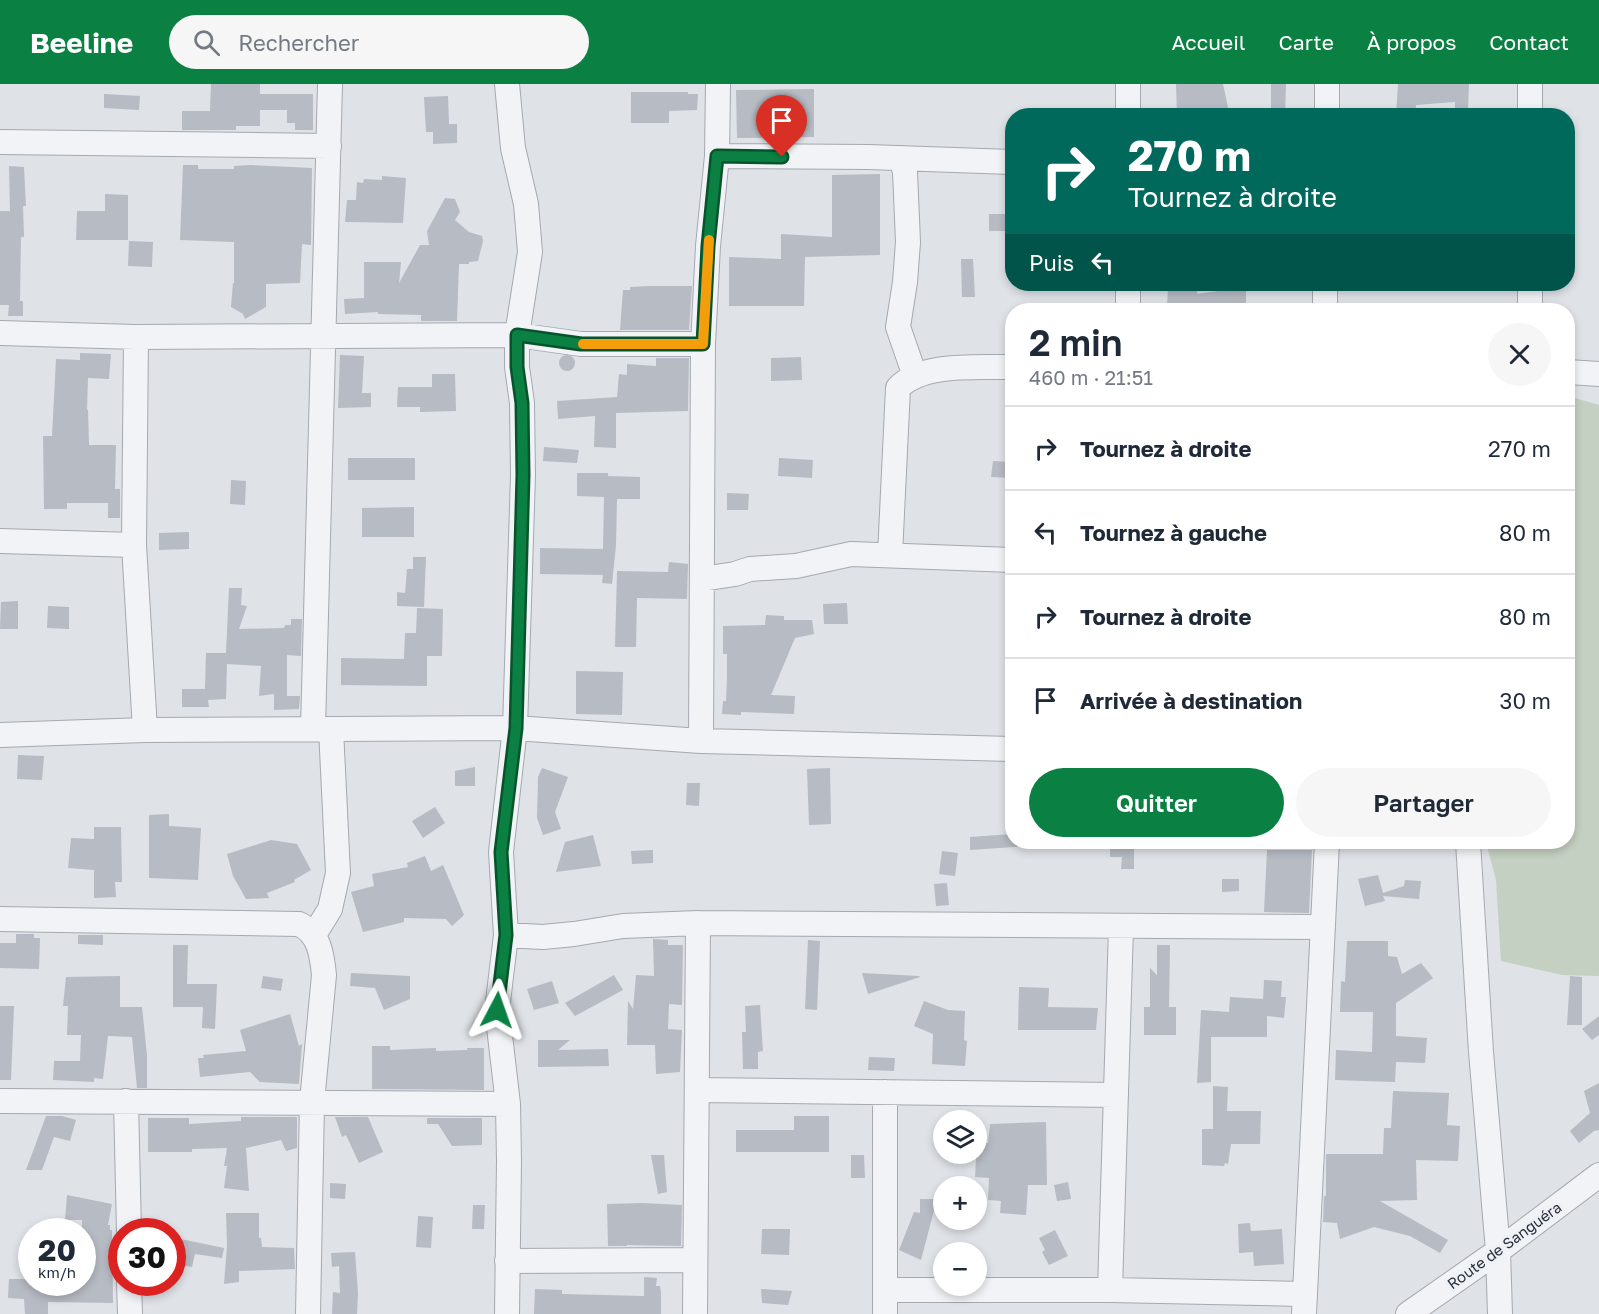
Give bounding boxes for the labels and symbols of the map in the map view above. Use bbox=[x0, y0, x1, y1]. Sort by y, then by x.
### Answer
pin bbox=[756, 95, 807, 157]
position arrow bbox=[465, 978, 529, 1042]
street label: Route de Sanguéra bbox=[1443, 1198, 1565, 1292]
speed limit sign: 30 bbox=[108, 1218, 186, 1296]

